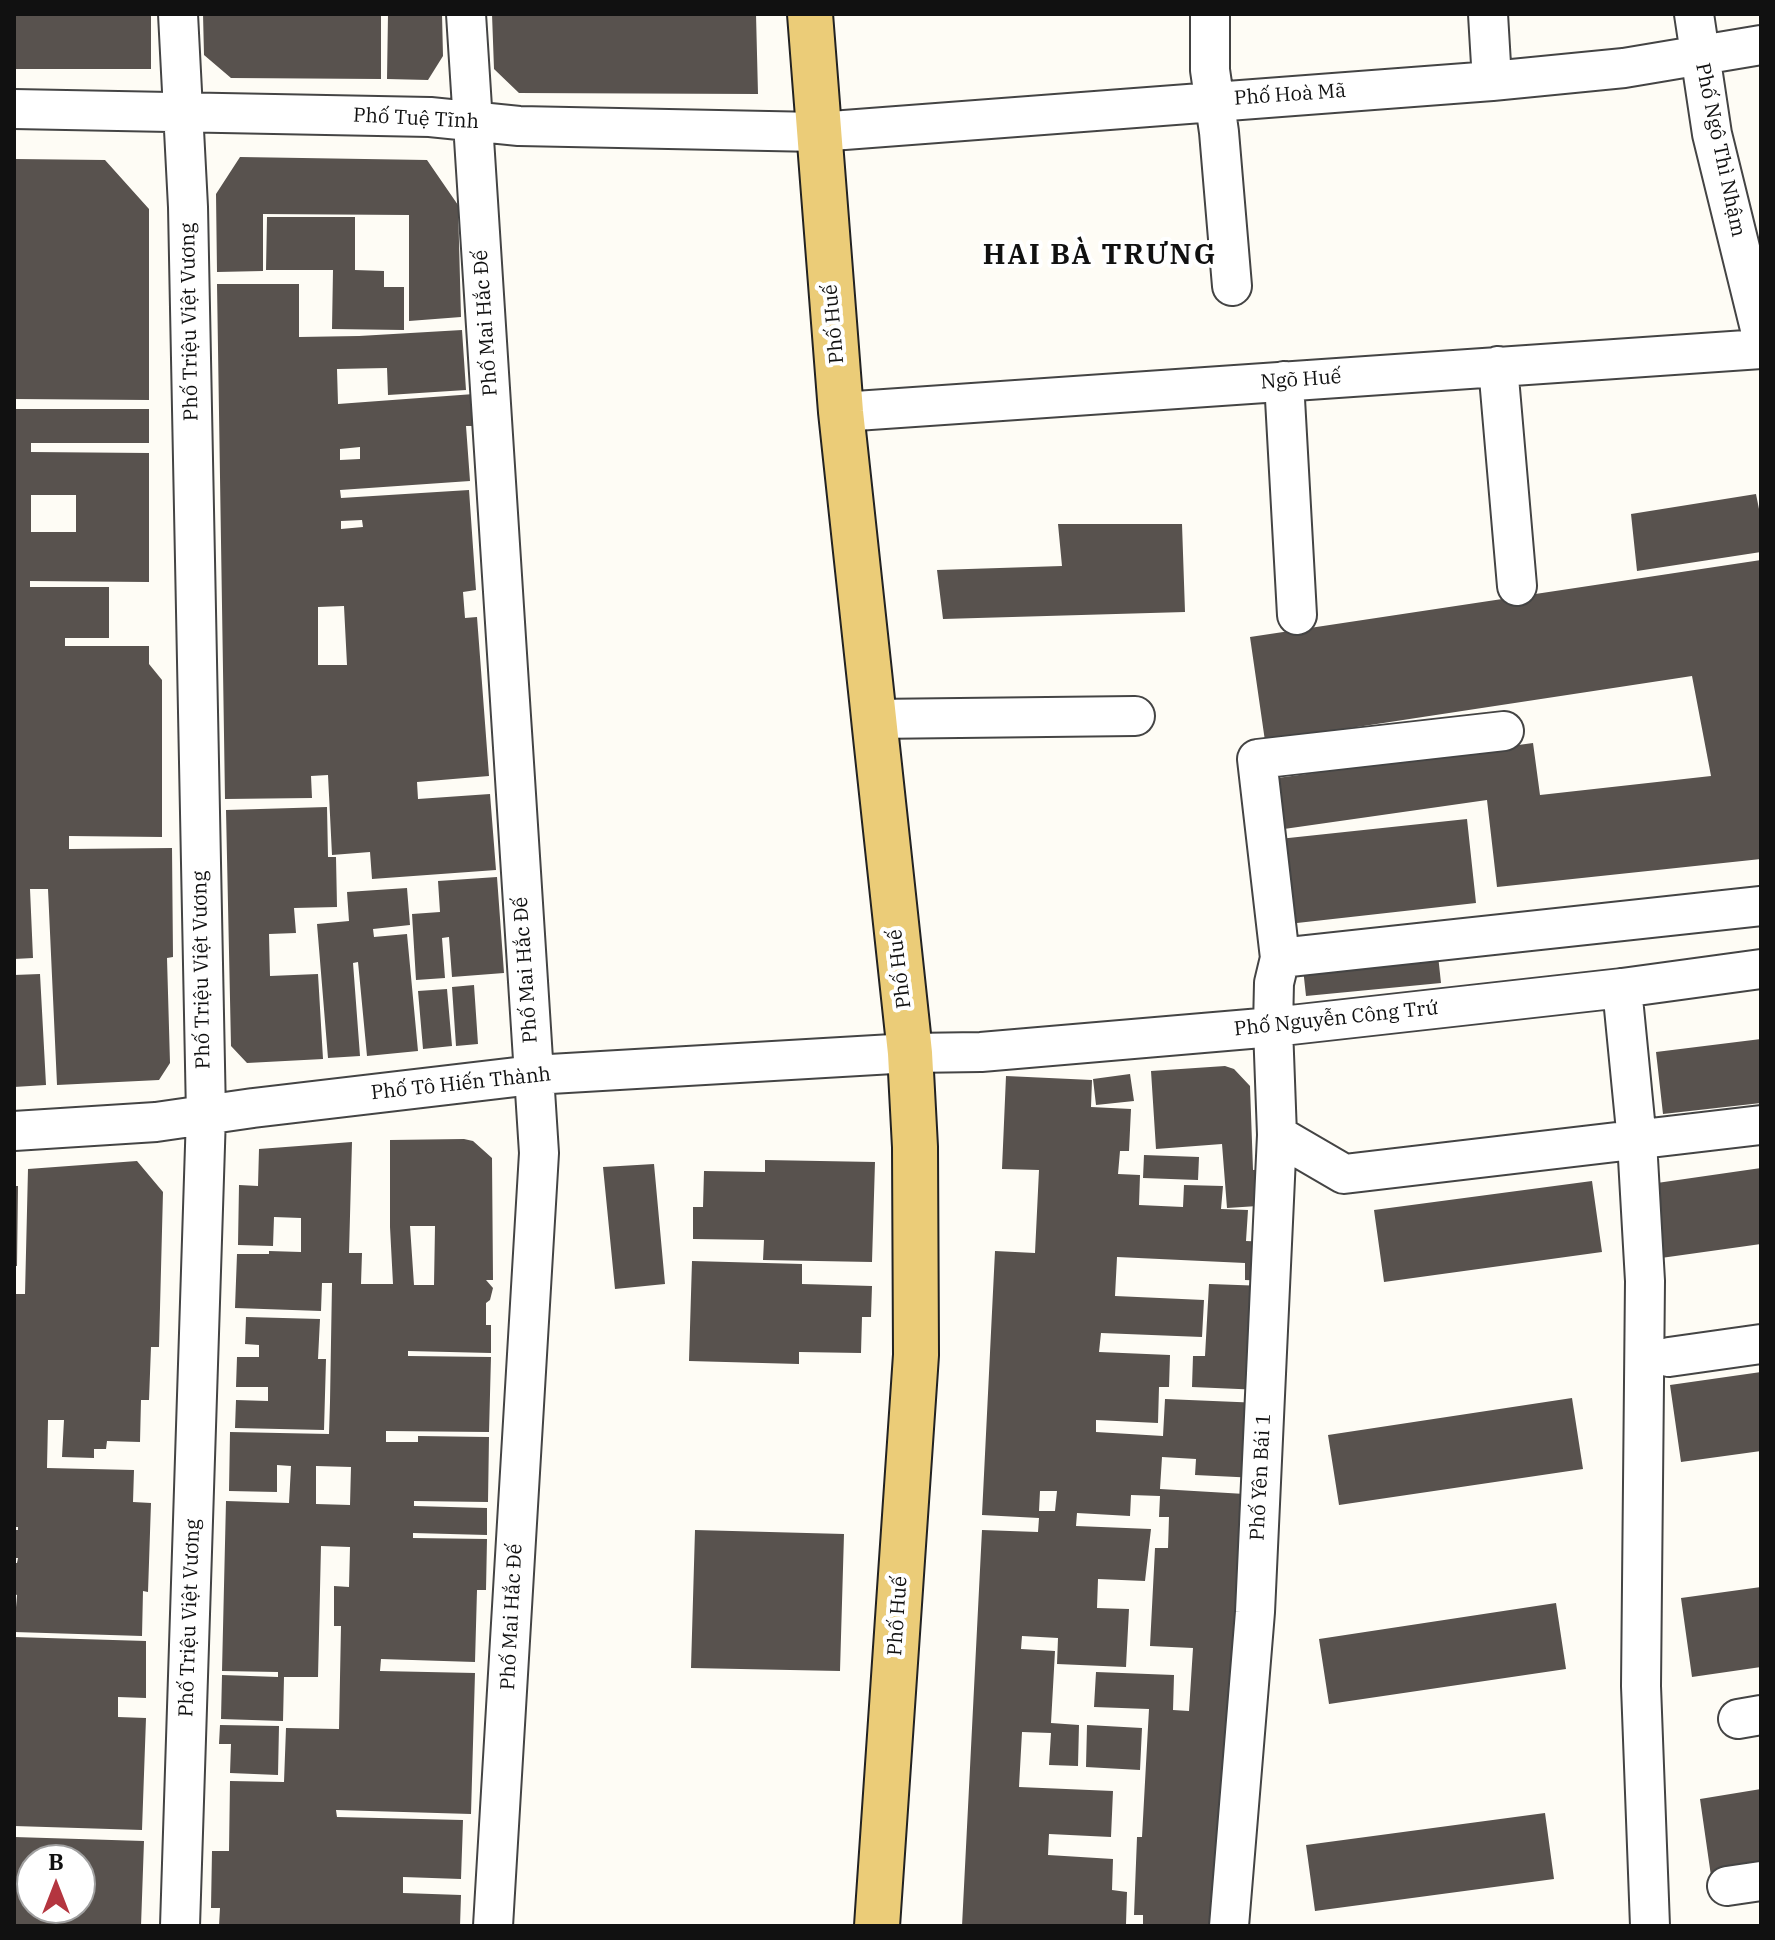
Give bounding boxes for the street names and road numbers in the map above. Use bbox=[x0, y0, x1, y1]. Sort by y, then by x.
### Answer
street label: Phố Ngô Thì Nhậm bbox=[1690, 61, 1750, 239]
street label: Phố Hoà Mã bbox=[1233, 79, 1347, 111]
street label: Phố Tuệ Tĩnh bbox=[352, 104, 480, 134]
street label: Phố Triệu Việt Vương bbox=[176, 223, 204, 421]
street label: Phố Mai Hắc Đế bbox=[469, 249, 503, 397]
street label: Phố Huế bbox=[819, 283, 849, 365]
street label: Ngõ Huế bbox=[1260, 365, 1342, 395]
street label: Phố Triệu Việt Vương bbox=[188, 871, 216, 1069]
street label: Phố Mai Hắc Đế bbox=[509, 896, 543, 1044]
street label: Phố Huế bbox=[883, 928, 917, 1010]
street label: Phố Nguyễn Công Trứ bbox=[1233, 996, 1439, 1042]
street label: Phố Tô Hiến Thành bbox=[370, 1063, 552, 1105]
street label: Phố Yên Bái 1 bbox=[1246, 1413, 1276, 1541]
street label: Phố Triệu Việt Vương bbox=[175, 1518, 205, 1718]
street label: Phố Mai Hắc Đế bbox=[496, 1543, 528, 1691]
street label: Phố Huế bbox=[883, 1575, 913, 1657]

